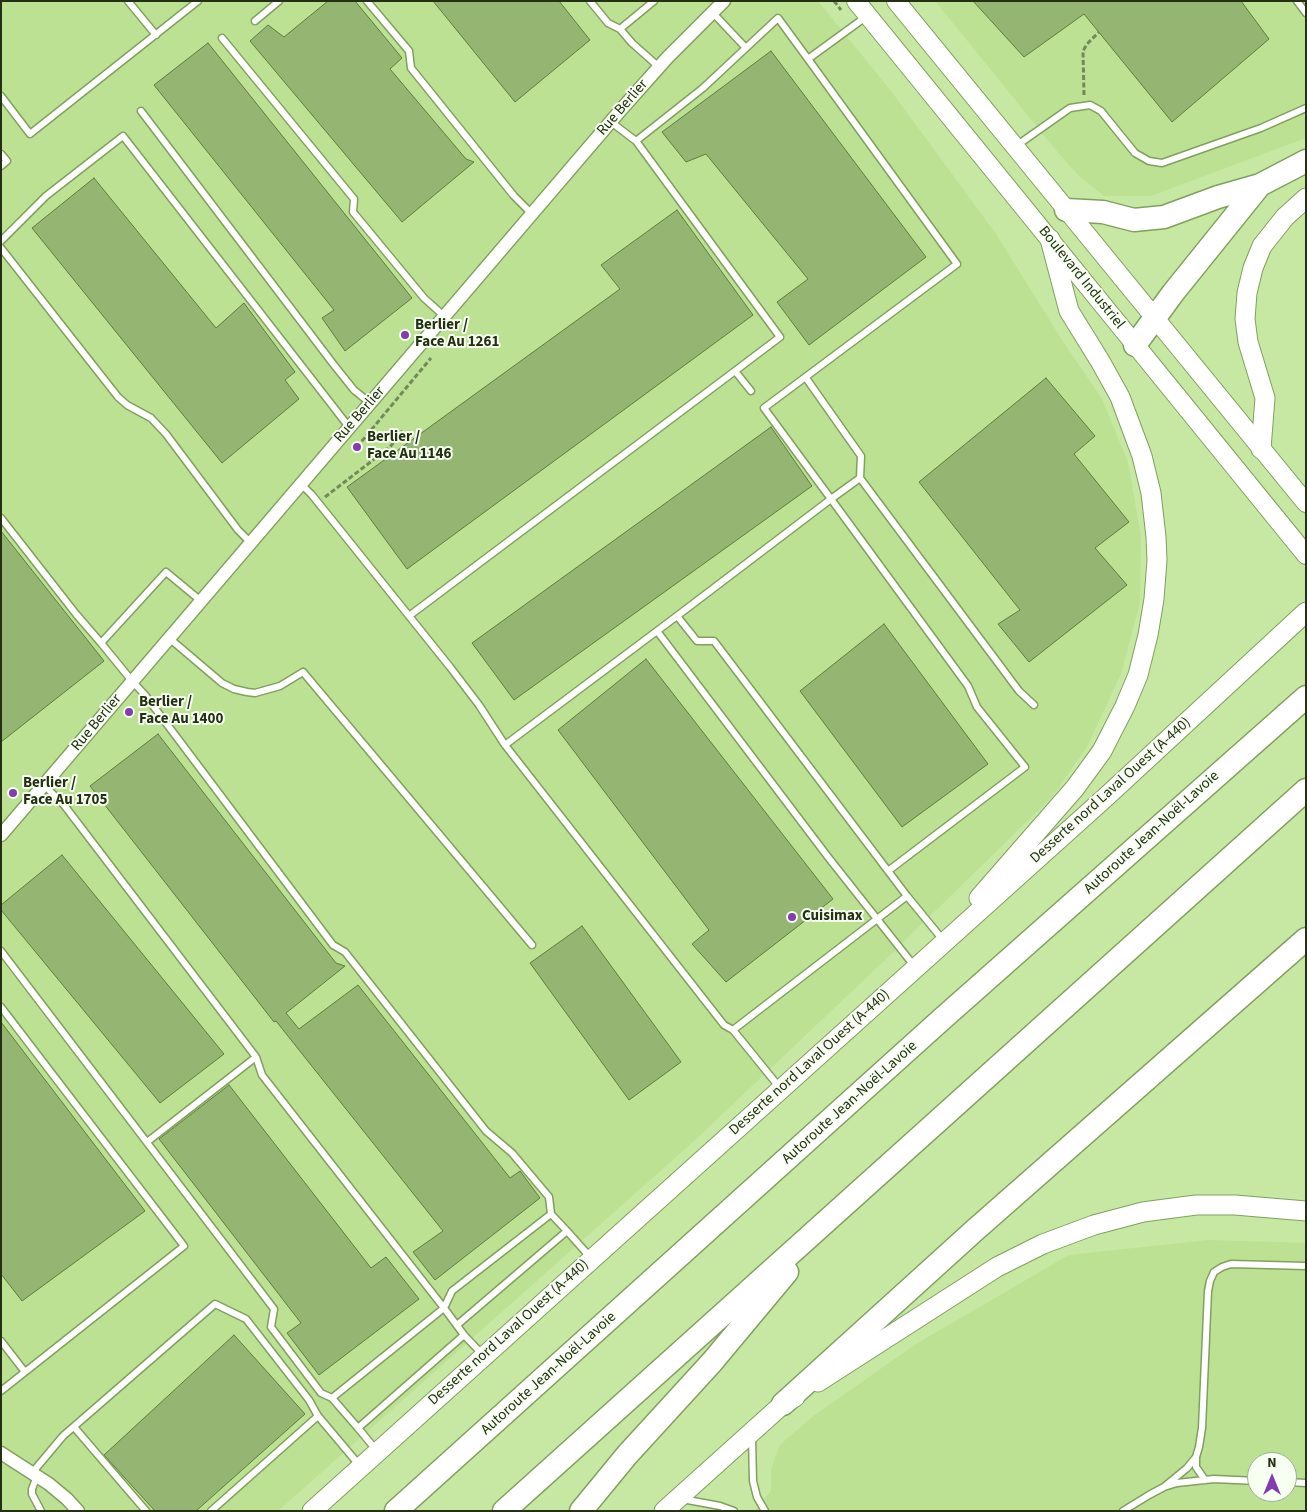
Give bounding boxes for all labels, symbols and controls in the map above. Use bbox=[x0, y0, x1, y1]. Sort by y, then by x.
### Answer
street label: Rue Berlier bbox=[594, 76, 652, 140]
street label: Boulevard Industriel bbox=[1034, 223, 1128, 333]
place label: Berlier / Face Au 1261 bbox=[415, 317, 499, 352]
marker: Berlier / Face Au 1261 bbox=[399, 329, 411, 341]
street label: Rue Berlier bbox=[331, 383, 389, 447]
place label: Berlier / Face Au 1146 bbox=[367, 429, 451, 464]
marker: Berlier / Face Au 1146 bbox=[351, 441, 363, 453]
street label: Rue Berlier bbox=[68, 691, 126, 755]
place label: Berlier / Face Au 1400 bbox=[139, 694, 223, 729]
marker: Berlier / Face Au 1400 bbox=[123, 706, 135, 718]
street label: Desserte nord Laval Ouest (A-440) bbox=[1027, 714, 1195, 868]
street label: Autoroute Jean-Noël-Lavoie bbox=[1081, 768, 1223, 898]
place label: Berlier / Face Au 1705 bbox=[23, 775, 107, 810]
marker: Berlier / Face Au 1705 bbox=[7, 787, 19, 799]
place label: Cuisimax bbox=[802, 908, 862, 926]
marker: Cuisimax bbox=[786, 911, 798, 923]
street label: Desserte nord Laval Ouest (A-440) bbox=[726, 986, 894, 1140]
street label: Autoroute Jean-Noël-Lavoie bbox=[779, 1038, 921, 1168]
street label: Desserte nord Laval Ouest (A-440) bbox=[425, 1256, 593, 1410]
street label: Autoroute Jean-Noël-Lavoie bbox=[478, 1309, 620, 1439]
north arrow bbox=[1247, 1452, 1297, 1502]
text: N bbox=[1267, 1453, 1277, 1473]

